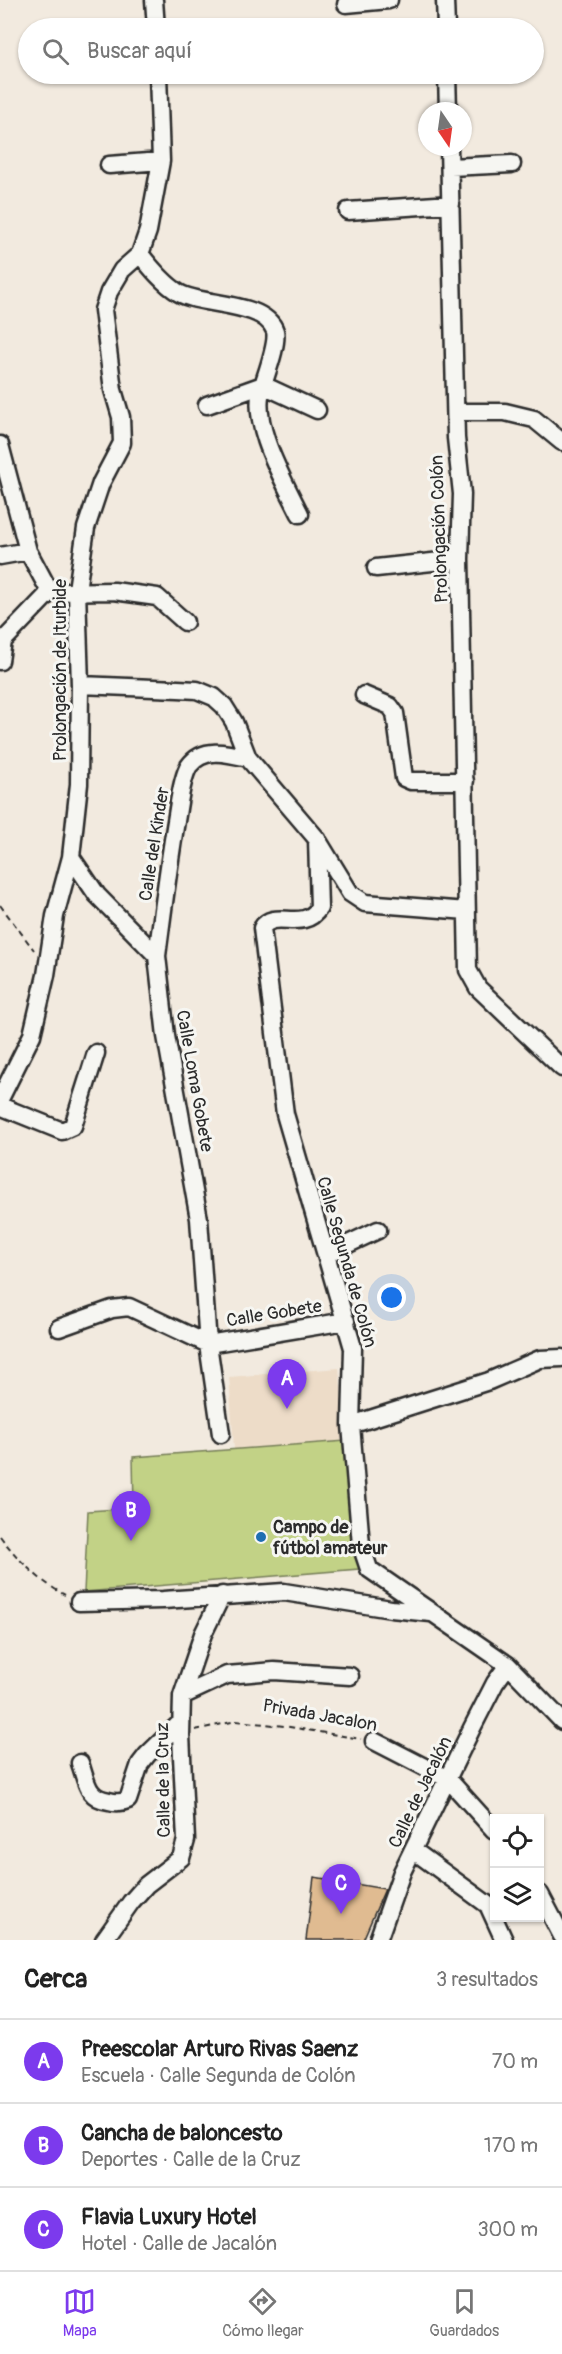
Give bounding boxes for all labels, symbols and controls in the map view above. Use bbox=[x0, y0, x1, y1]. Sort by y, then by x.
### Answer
search box bbox=[18, 18, 544, 84]
icon: search bbox=[39, 35, 72, 68]
text: Buscar aquí bbox=[87, 37, 192, 65]
north arrow bbox=[418, 102, 472, 156]
street label: Prolongación Colón bbox=[425, 455, 454, 603]
street label: Prolongación de Iturbide bbox=[49, 579, 72, 761]
street label: Calle del Kinder bbox=[134, 785, 175, 903]
street label: Calle Loma Gobete bbox=[171, 1008, 218, 1154]
street label: Calle Segunda de Colón bbox=[311, 1174, 382, 1350]
your location bbox=[377, 1283, 406, 1312]
street label: Calle Gobete bbox=[225, 1295, 324, 1332]
pin: A bbox=[268, 1360, 306, 1409]
pin: B bbox=[112, 1492, 150, 1541]
place label: Campo de fútbol amateur bbox=[273, 1516, 388, 1560]
marker: Campo de fútbol amateur bbox=[254, 1530, 268, 1544]
street label: Privada Jacalon bbox=[261, 1694, 379, 1737]
street label: Calle de la Cruz bbox=[151, 1722, 176, 1838]
street label: Calle de Jacalón bbox=[383, 1733, 457, 1852]
map controls bbox=[490, 1814, 544, 1922]
button: locate bbox=[490, 1814, 544, 1868]
pin: C bbox=[322, 1864, 360, 1914]
button: layers bbox=[490, 1868, 544, 1922]
text: Cerca bbox=[24, 1963, 87, 1995]
text: 3 resultados bbox=[436, 1967, 538, 1992]
text: Preescolar Arturo Rivas Saenz bbox=[81, 2035, 358, 2063]
text: A bbox=[37, 2049, 50, 2074]
text: 70 m bbox=[492, 2049, 538, 2074]
text: Escuela · Calle Segunda de Colón bbox=[81, 2063, 356, 2088]
text: Cancha de baloncesto bbox=[81, 2119, 283, 2147]
text: B bbox=[38, 2133, 49, 2158]
text: 170 m bbox=[484, 2133, 538, 2158]
text: Deportes · Calle de la Cruz bbox=[81, 2147, 301, 2172]
text: Flavia Luxury Hotel bbox=[81, 2203, 257, 2231]
text: C bbox=[37, 2217, 50, 2242]
text: 300 m bbox=[477, 2217, 538, 2242]
text: Hotel · Calle de Jacalón bbox=[81, 2231, 277, 2256]
tab: Mapa bbox=[63, 2285, 97, 2341]
tab: Cómo llegar bbox=[222, 2285, 304, 2341]
tab: Guardados bbox=[429, 2285, 499, 2341]

